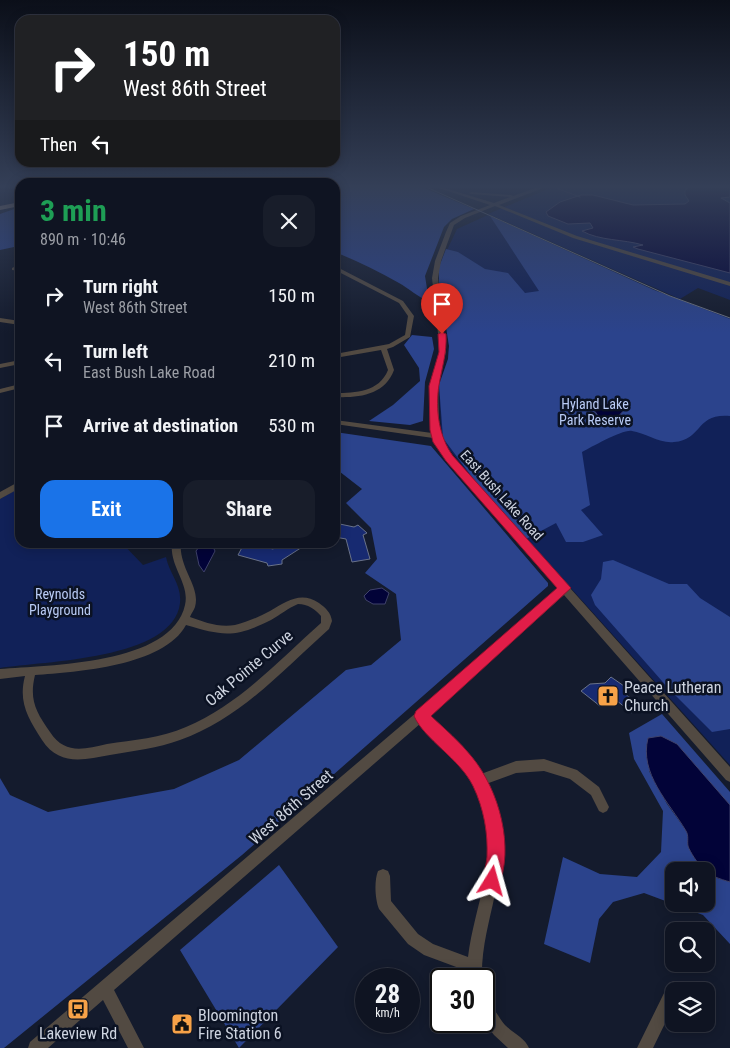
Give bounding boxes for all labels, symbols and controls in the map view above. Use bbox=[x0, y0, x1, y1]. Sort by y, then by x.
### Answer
text: 150 m bbox=[123, 34, 210, 75]
icon: right bbox=[40, 35, 105, 100]
text: West 86th Street bbox=[123, 76, 267, 101]
icon: left bbox=[87, 130, 115, 158]
text: Then bbox=[40, 133, 77, 156]
text: 3 min bbox=[40, 193, 107, 228]
button: close bbox=[263, 195, 315, 247]
text: 890 m · 10:46 bbox=[40, 230, 126, 249]
text: Turn right bbox=[83, 275, 158, 298]
icon: right bbox=[40, 282, 68, 310]
pin bbox=[421, 283, 463, 334]
text: 150 m bbox=[268, 284, 315, 307]
icon: arrive bbox=[428, 290, 456, 318]
text: West 86th Street bbox=[83, 298, 188, 317]
text: Turn left bbox=[83, 340, 148, 363]
icon: left bbox=[40, 347, 68, 375]
text: 210 m bbox=[268, 349, 315, 372]
text: East Bush Lake Road bbox=[83, 363, 215, 382]
park label: Hyland Lake Park Reserve bbox=[559, 396, 631, 428]
icon: arrive bbox=[40, 412, 68, 440]
text: Arrive at destination bbox=[83, 414, 238, 437]
text: 530 m bbox=[268, 414, 315, 437]
street label: East Bush Lake Road bbox=[457, 447, 547, 543]
button: Exit bbox=[40, 480, 173, 538]
button: Share bbox=[183, 480, 315, 538]
park label: Reynolds Playground bbox=[29, 586, 91, 618]
street label: Oak Pointe Curve bbox=[201, 626, 297, 710]
place label: Peace Lutheran Church bbox=[624, 678, 721, 715]
church icon: Peace Lutheran Church bbox=[596, 684, 620, 708]
street label: West 86th Street bbox=[245, 765, 337, 848]
position arrow bbox=[465, 854, 517, 906]
map controls bbox=[665, 862, 715, 1032]
button: sound bbox=[665, 862, 715, 912]
button: search bbox=[665, 922, 715, 972]
speed limit sign: 30 bbox=[430, 968, 495, 1033]
text: 28 bbox=[375, 980, 400, 1009]
button: layers bbox=[665, 982, 715, 1032]
bus stop icon: Lakeview Rd bbox=[66, 997, 90, 1021]
place label: Bloomington Fire Station 6 bbox=[198, 1006, 282, 1043]
text: km/h bbox=[375, 1006, 400, 1020]
public building icon: Bloomington Fire Station 6 bbox=[170, 1012, 194, 1036]
place label: Lakeview Rd bbox=[39, 1024, 117, 1043]

